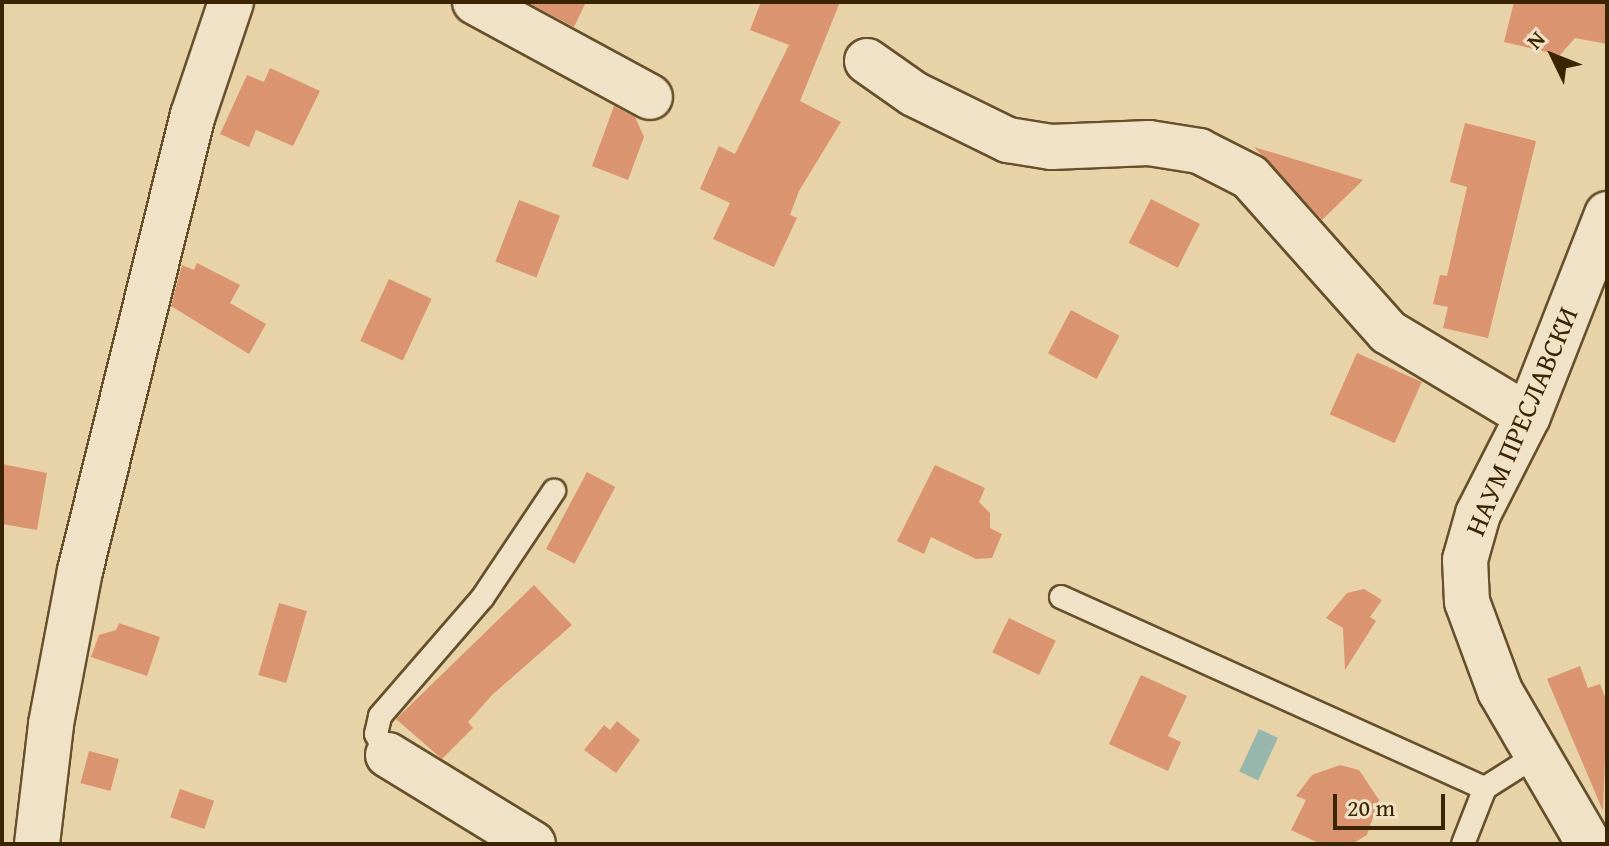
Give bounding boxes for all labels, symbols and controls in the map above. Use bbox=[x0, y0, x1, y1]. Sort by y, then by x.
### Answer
north arrow bbox=[1513, 16, 1593, 96]
text: N bbox=[1519, 23, 1552, 56]
street label: НАУМ ПРЕСЛАВСКИ bbox=[1458, 302, 1584, 540]
scale bar bbox=[1337, 778, 1449, 828]
text: 20 m bbox=[1347, 790, 1395, 825]

